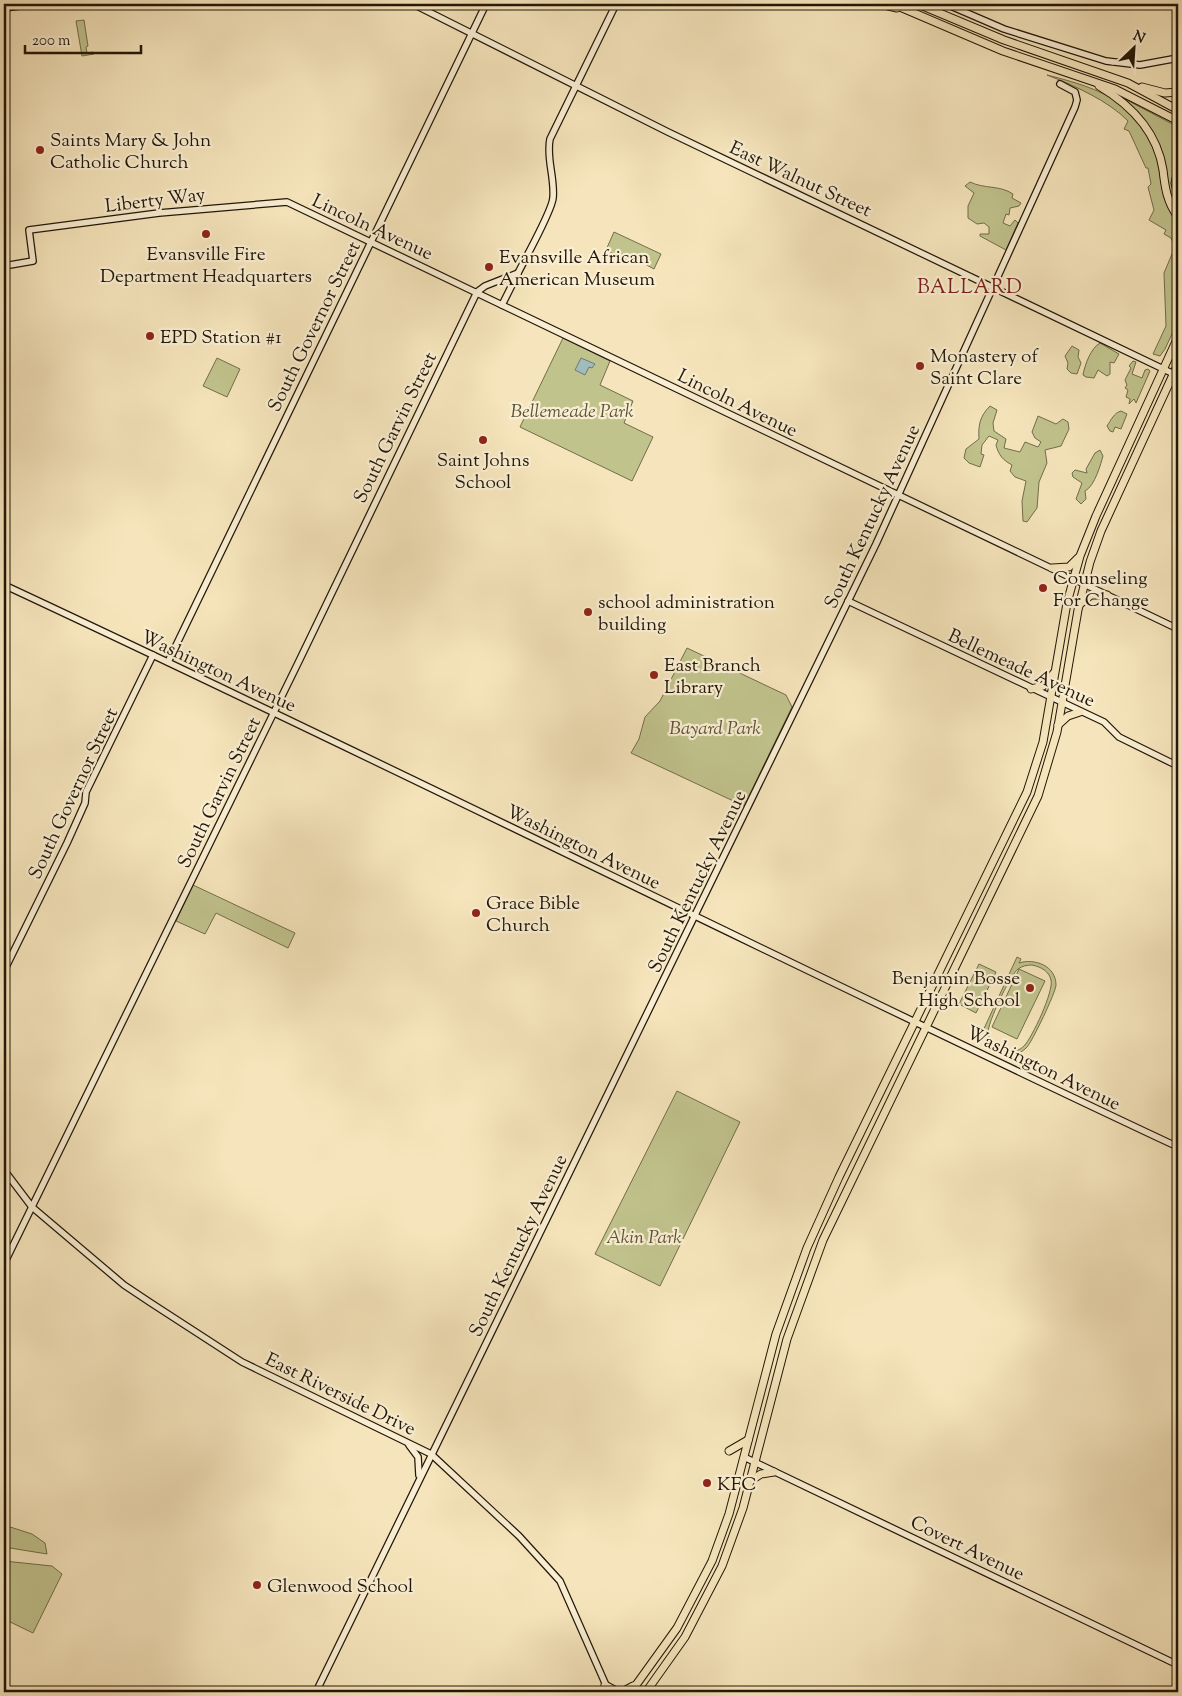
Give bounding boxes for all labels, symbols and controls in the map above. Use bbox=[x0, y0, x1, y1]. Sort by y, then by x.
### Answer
scale bar bbox=[25, 22, 141, 54]
north arrow bbox=[1110, 22, 1160, 72]
text: N bbox=[1129, 27, 1148, 49]
text: 200 m bbox=[32, 31, 71, 52]
place label: Saints Mary & John Catholic Church bbox=[50, 128, 211, 177]
street label: East Walnut Street bbox=[725, 136, 876, 225]
marker: Saints Mary & John Catholic Church bbox=[34, 144, 46, 156]
street label: Liberty Way bbox=[104, 182, 208, 221]
street label: Lincoln Avenue bbox=[307, 188, 437, 268]
marker: Evansville Fire Department Headquarters bbox=[200, 228, 212, 240]
street label: South Governor Street bbox=[262, 237, 369, 417]
place label: Evansville Fire Department Headquarters bbox=[100, 242, 312, 291]
place label: Evansville African American Museum bbox=[499, 245, 655, 294]
marker: Evansville African American Museum bbox=[483, 261, 495, 273]
district label: BALLARD bbox=[917, 274, 1023, 303]
place label: EPD Station #1 bbox=[160, 325, 282, 352]
marker: EPD Station #1 bbox=[144, 330, 156, 342]
place label: Monastery of Saint Clare bbox=[930, 344, 1039, 393]
street label: South Garvin Street bbox=[348, 347, 445, 508]
marker: Monastery of Saint Clare bbox=[914, 360, 926, 372]
street label: Lincoln Avenue bbox=[672, 363, 802, 445]
park label: Bellemeade Park bbox=[510, 399, 634, 426]
street label: South Kentucky Avenue bbox=[819, 421, 928, 613]
marker: Saint Johns School bbox=[477, 434, 489, 446]
place label: Saint Johns School bbox=[437, 448, 529, 497]
place label: Counseling For Change bbox=[1053, 566, 1149, 615]
marker: Counseling For Change bbox=[1037, 582, 1049, 594]
place label: school administration building bbox=[598, 590, 775, 639]
marker: school administration building bbox=[582, 606, 594, 618]
street label: Bellemeade Avenue bbox=[943, 623, 1099, 715]
street label: Washington Avenue bbox=[136, 624, 300, 720]
place label: East Branch Library bbox=[664, 653, 761, 702]
marker: East Branch Library bbox=[648, 669, 660, 681]
street label: South Governor Street bbox=[23, 703, 126, 884]
street label: South Garvin Street bbox=[172, 712, 269, 873]
park label: Bayard Park bbox=[669, 716, 761, 743]
street label: South Kentucky Avenue bbox=[642, 786, 754, 978]
street label: Washington Avenue bbox=[501, 799, 665, 897]
place label: Grace Bible Church bbox=[486, 891, 580, 940]
marker: Grace Bible Church bbox=[470, 907, 482, 919]
place label: Benjamin Bosse High School bbox=[892, 966, 1020, 1015]
marker: Benjamin Bosse High School bbox=[1024, 982, 1036, 994]
street label: Washington Avenue bbox=[961, 1020, 1125, 1118]
street label: South Kentucky Avenue bbox=[463, 1150, 575, 1342]
park label: Akin Park bbox=[606, 1225, 682, 1252]
street label: East Riverside Drive bbox=[260, 1347, 420, 1443]
place label: KFC bbox=[717, 1472, 757, 1499]
marker: KFC bbox=[701, 1477, 713, 1489]
street label: Covert Avenue bbox=[905, 1510, 1029, 1589]
place label: Glenwood School bbox=[267, 1574, 413, 1601]
marker: Glenwood School bbox=[251, 1579, 263, 1591]

